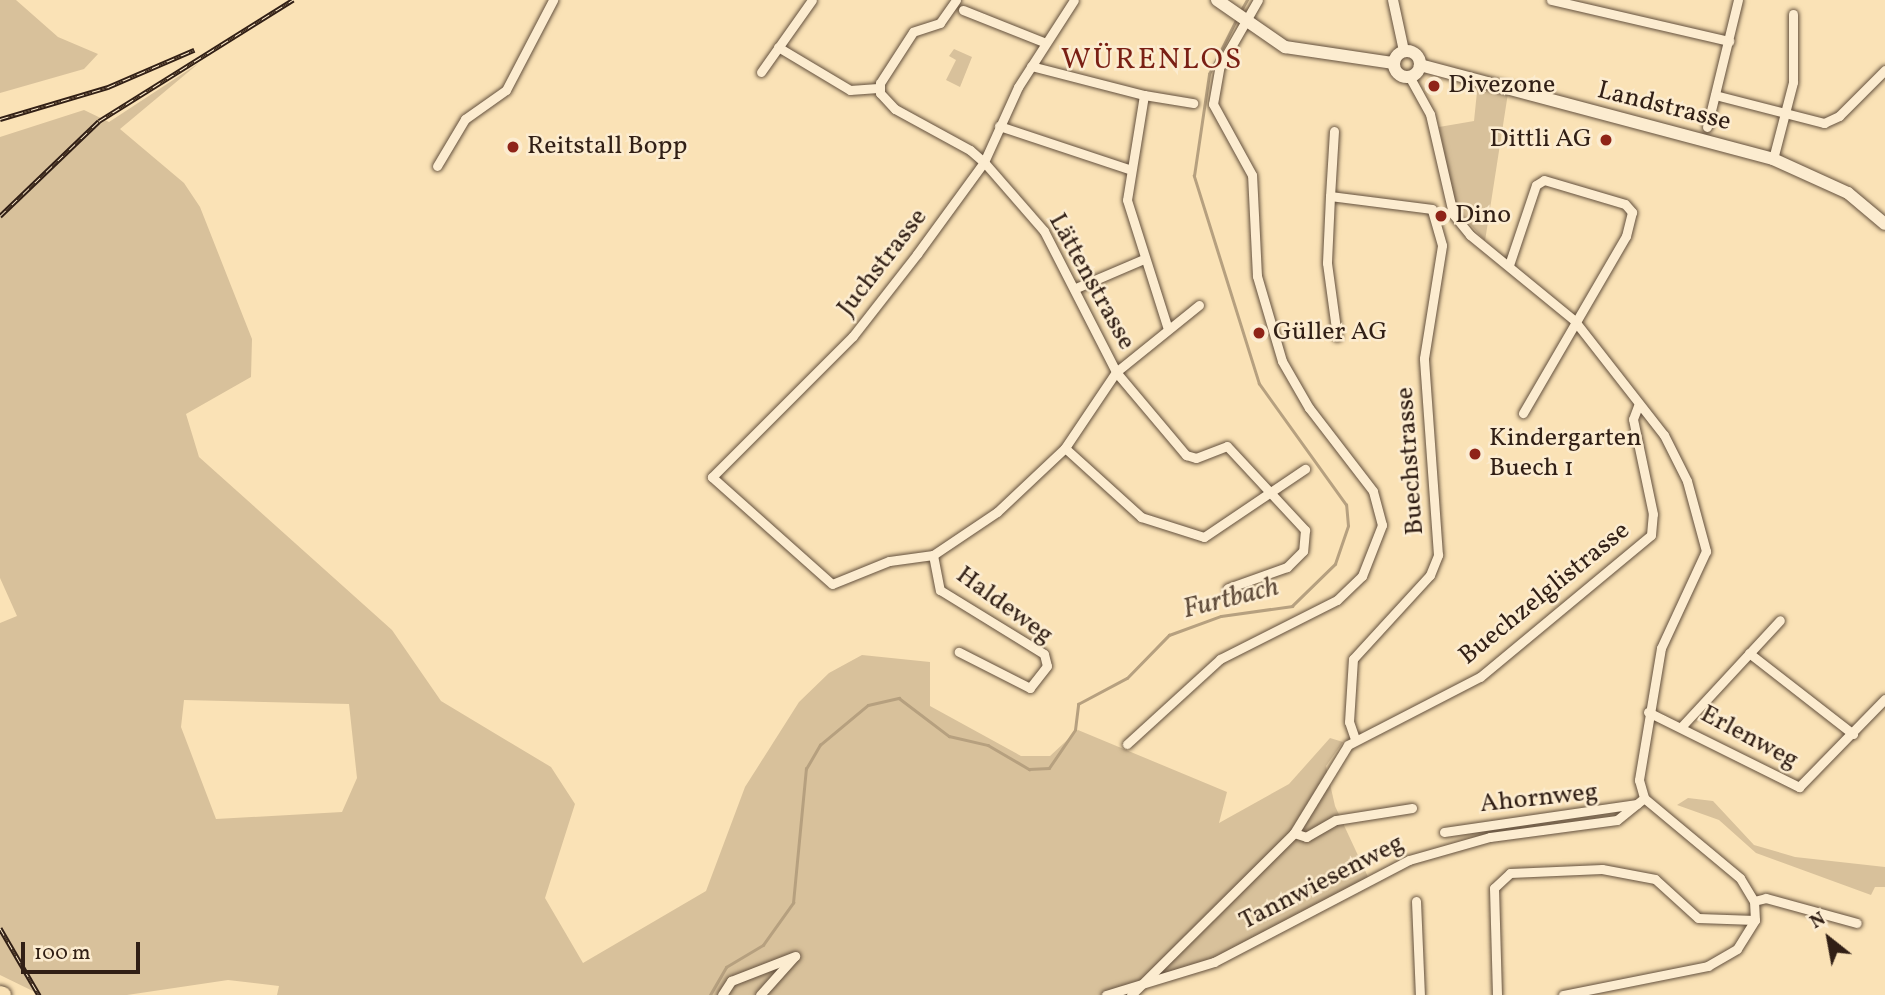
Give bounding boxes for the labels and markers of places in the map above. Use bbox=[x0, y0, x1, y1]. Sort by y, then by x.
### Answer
place label: Divezone bbox=[1448, 70, 1555, 102]
marker: Divezone bbox=[1426, 78, 1442, 94]
place label: Dittli AG bbox=[1490, 124, 1592, 156]
place label: Reitstall Bopp bbox=[527, 131, 687, 163]
marker: Dittli AG bbox=[1598, 132, 1614, 148]
marker: Reitstall Bopp bbox=[505, 139, 521, 155]
place label: Dino bbox=[1455, 200, 1511, 232]
marker: Dino bbox=[1433, 208, 1449, 224]
place label: Güller AG bbox=[1273, 317, 1387, 349]
marker: Güller AG bbox=[1251, 325, 1267, 341]
place label: Kindergarten Buech 1 bbox=[1489, 423, 1642, 485]
marker: Kindergarten Buech 1 bbox=[1467, 446, 1483, 462]

